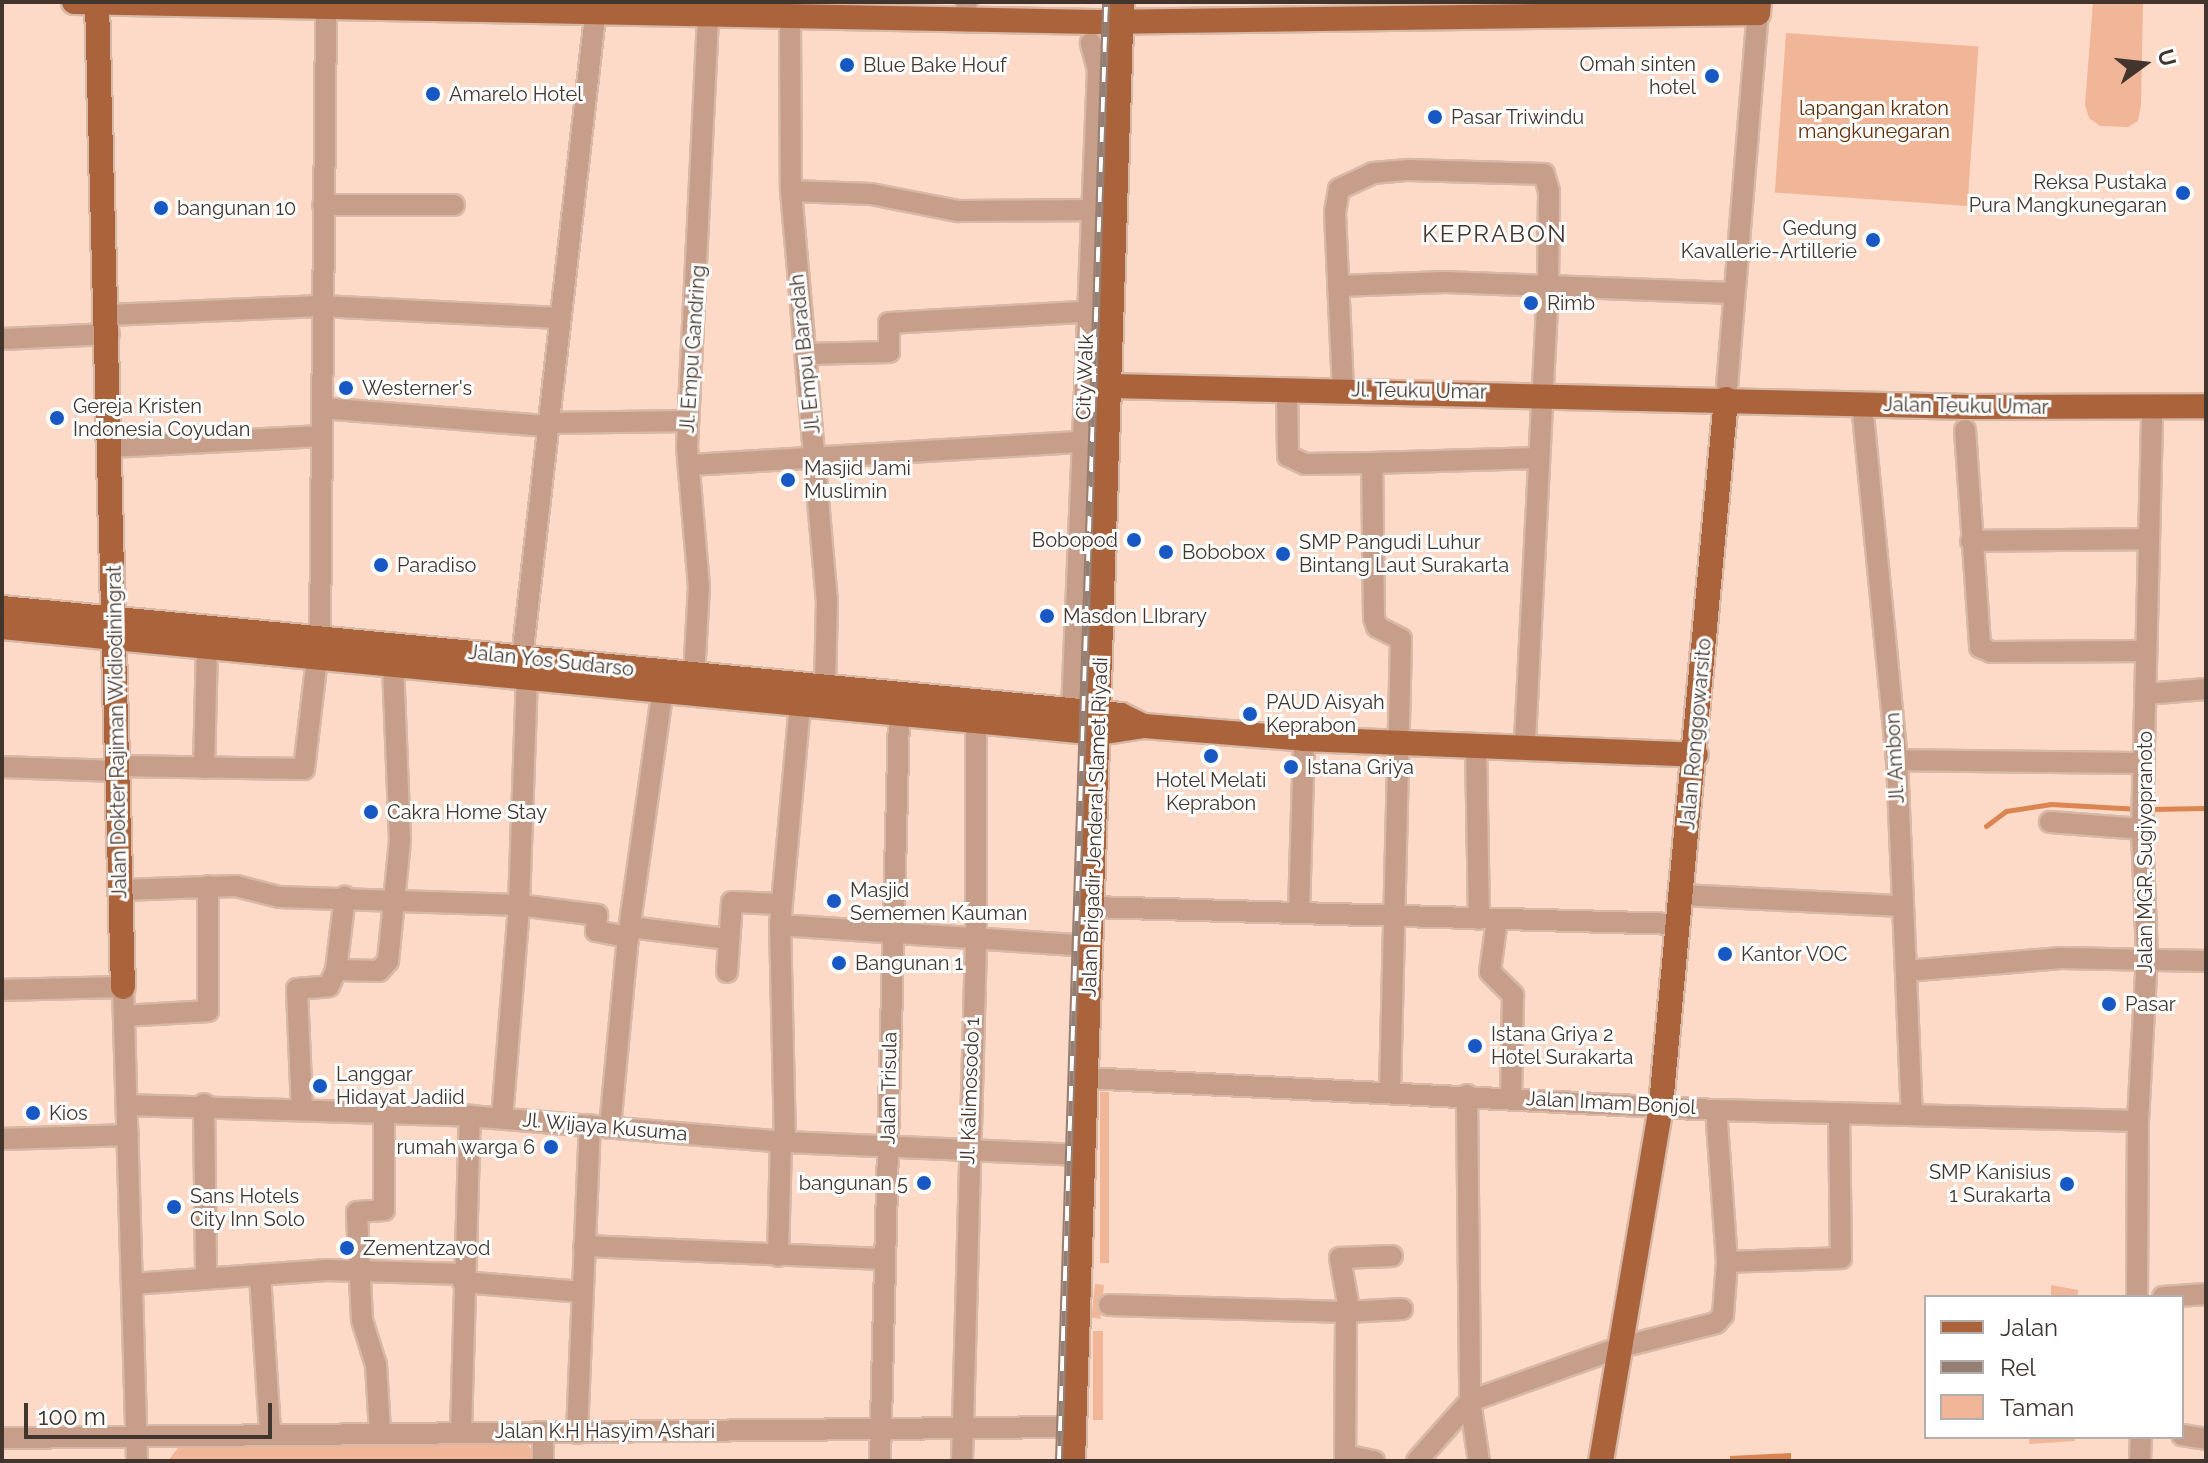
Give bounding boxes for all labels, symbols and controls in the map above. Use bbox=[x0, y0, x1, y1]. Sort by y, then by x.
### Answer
north arrow bbox=[2104, 24, 2184, 104]
text: U bbox=[2152, 46, 2182, 69]
place label: Omah sinten hotel bbox=[1580, 52, 1696, 99]
place label: Blue Bake Houf bbox=[863, 53, 1007, 77]
marker: Blue Bake Houf bbox=[838, 56, 856, 74]
marker: Omah sinten hotel bbox=[1703, 67, 1721, 85]
place label: Amarelo Hotel bbox=[449, 82, 583, 106]
marker: Amarelo Hotel bbox=[424, 85, 442, 103]
park label: lapangan kraton mangkunegaran bbox=[1798, 96, 1950, 143]
place label: Pasar Triwindu bbox=[1451, 105, 1585, 129]
marker: Pasar Triwindu bbox=[1426, 108, 1444, 126]
place label: Reksa Pustaka Pura Mangkunegaran bbox=[1969, 170, 2167, 217]
marker: Reksa Pustaka Pura Mangkunegaran bbox=[2174, 184, 2192, 202]
place label: bangunan 10 bbox=[177, 196, 296, 220]
marker: bangunan 10 bbox=[152, 199, 170, 217]
place label: Gedung Kavallerie-Artillerie bbox=[1681, 216, 1857, 263]
district label: KEPRABON bbox=[1422, 220, 1568, 248]
marker: Gedung Kavallerie-Artillerie bbox=[1864, 231, 1882, 249]
street label: Jl. Empu Gandring bbox=[675, 264, 711, 434]
street label: Jl. Empu Baradah bbox=[785, 273, 825, 435]
place label: Rimb bbox=[1547, 291, 1595, 315]
marker: Rimb bbox=[1522, 294, 1540, 312]
street label: City Walk bbox=[1071, 333, 1099, 421]
place label: Westerner's bbox=[362, 376, 472, 400]
street label: Jl. Teuku Umar bbox=[1351, 378, 1487, 404]
marker: Westerner's bbox=[337, 379, 355, 397]
street label: Jalan Teuku Umar bbox=[1883, 393, 2049, 419]
place label: Gereja Kristen Indonesia Coyudan bbox=[73, 394, 250, 441]
marker: Gereja Kristen Indonesia Coyudan bbox=[48, 409, 66, 427]
place label: Masjid Jami Muslimin bbox=[804, 456, 911, 503]
marker: Masjid Jami Muslimin bbox=[779, 471, 797, 489]
place label: Bobopod bbox=[1032, 528, 1118, 552]
place label: SMP Pangudi Luhur Bintang Laut Surakarta bbox=[1299, 530, 1509, 577]
marker: Bobopod bbox=[1125, 531, 1143, 549]
place label: Bobobox bbox=[1182, 540, 1265, 564]
marker: Bobobox bbox=[1157, 543, 1175, 561]
marker: SMP Pangudi Luhur Bintang Laut Surakarta bbox=[1274, 545, 1292, 563]
place label: Paradiso bbox=[397, 553, 476, 577]
marker: Paradiso bbox=[372, 556, 390, 574]
street label: Jalan Dokter Rajiman Widiodiningrat bbox=[102, 564, 132, 900]
place label: Masdon LIbrary bbox=[1063, 604, 1207, 628]
marker: Masdon LIbrary bbox=[1038, 607, 1056, 625]
street label: Jalan Ronggowarsito bbox=[1676, 637, 1716, 831]
street label: Jalan Yos Sudarso bbox=[467, 640, 635, 682]
street label: Jalan Brigadir Jenderal Slamet Riyadi bbox=[1077, 656, 1113, 998]
place label: PAUD Aisyah Keprabon bbox=[1266, 690, 1385, 737]
marker: PAUD Aisyah Keprabon bbox=[1241, 705, 1259, 723]
street label: Jl. Ambon bbox=[1881, 712, 1909, 804]
street label: Jalan MGR. Sugiyopranoto bbox=[2133, 731, 2157, 973]
marker: Hotel Melati Keprabon bbox=[1202, 747, 1220, 765]
place label: Istana Griya bbox=[1307, 755, 1414, 779]
marker: Istana Griya bbox=[1282, 758, 1300, 776]
place label: Hotel Melati Keprabon bbox=[1155, 768, 1267, 815]
place label: Cakra Home Stay bbox=[387, 800, 547, 824]
marker: Cakra Home Stay bbox=[362, 803, 380, 821]
place label: Masjid Sememen Kauman bbox=[850, 878, 1027, 925]
marker: Masjid Sememen Kauman bbox=[825, 892, 843, 910]
place label: Kantor VOC bbox=[1741, 942, 1849, 966]
marker: Kantor VOC bbox=[1716, 945, 1734, 963]
place label: Bangunan 1 bbox=[855, 951, 963, 975]
marker: Bangunan 1 bbox=[830, 954, 848, 972]
place label: Pasar bbox=[2125, 992, 2176, 1016]
marker: Pasar bbox=[2100, 995, 2118, 1013]
street label: Jl. Kalimosodo 1 bbox=[955, 1017, 985, 1165]
place label: Istana Griya 2 Hotel Surakarta bbox=[1491, 1022, 1634, 1069]
street label: Jalan Trisula bbox=[876, 1031, 902, 1145]
marker: Istana Griya 2 Hotel Surakarta bbox=[1466, 1037, 1484, 1055]
place label: Langgar Hidayat Jadiid bbox=[336, 1062, 465, 1109]
marker: Langgar Hidayat Jadiid bbox=[311, 1077, 329, 1095]
street label: Jalan Imam Bonjol bbox=[1526, 1087, 1696, 1119]
place label: Kios bbox=[49, 1101, 88, 1125]
marker: Kios bbox=[24, 1104, 42, 1122]
street label: Jl. Wijaya Kusuma bbox=[521, 1108, 689, 1146]
place label: rumah warga 6 bbox=[396, 1135, 535, 1159]
marker: rumah warga 6 bbox=[542, 1138, 560, 1156]
place label: SMP Kanisius 1 Surakarta bbox=[1928, 1160, 2051, 1207]
place label: bangunan 5 bbox=[799, 1171, 908, 1195]
marker: bangunan 5 bbox=[915, 1174, 933, 1192]
marker: SMP Kanisius 1 Surakarta bbox=[2058, 1175, 2076, 1193]
place label: Sans Hotels City Inn Solo bbox=[190, 1184, 305, 1231]
marker: Sans Hotels City Inn Solo bbox=[165, 1198, 183, 1216]
place label: Zementzavod bbox=[363, 1236, 490, 1260]
marker: Zementzavod bbox=[338, 1239, 356, 1257]
legend bbox=[1924, 1295, 2184, 1439]
text: Jalan bbox=[2000, 1313, 2058, 1342]
text: Rel bbox=[2000, 1353, 2036, 1382]
scale bar bbox=[28, 1387, 276, 1437]
text: Taman bbox=[2000, 1393, 2074, 1422]
text: 100 m bbox=[38, 1402, 106, 1431]
street label: Jalan K.H Hasyim Ashari bbox=[495, 1419, 715, 1443]

